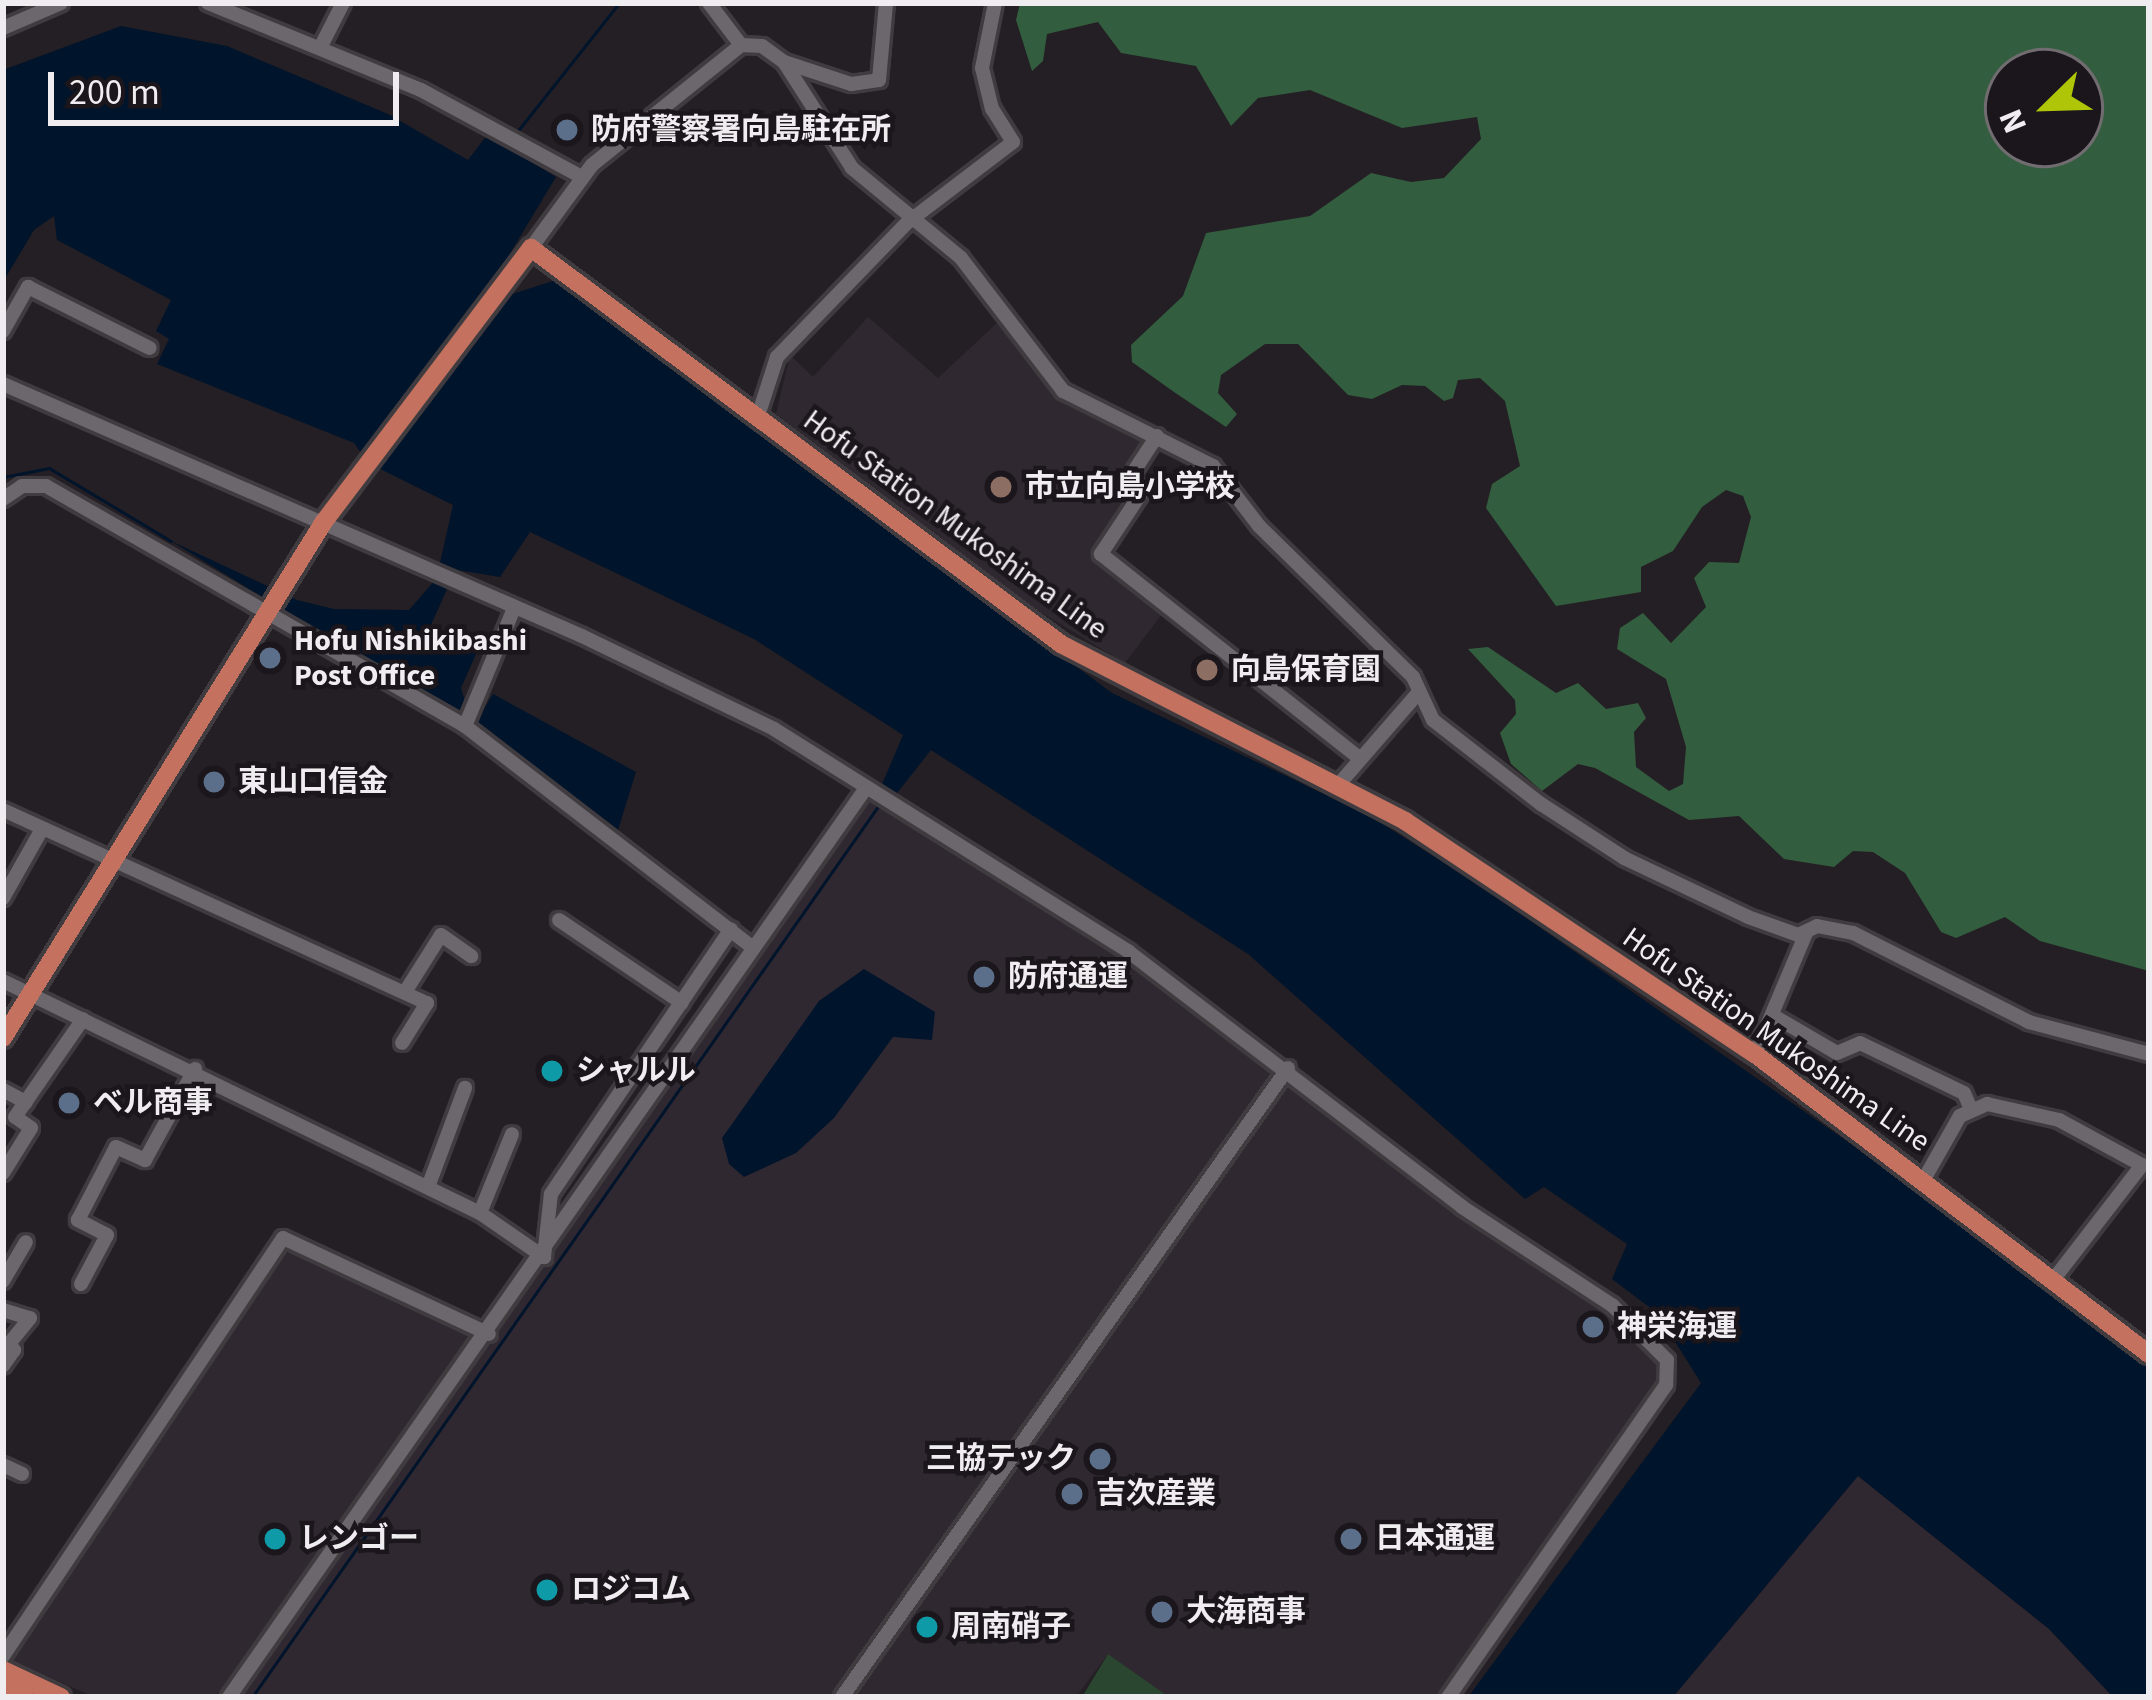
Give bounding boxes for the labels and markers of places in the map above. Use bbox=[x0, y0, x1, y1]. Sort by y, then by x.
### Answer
place label: 防府警察署向島駐在所 bbox=[591, 112, 891, 148]
marker: 防府警察署向島駐在所 bbox=[554, 117, 580, 143]
place label: 市立向島小学校 bbox=[1025, 469, 1235, 505]
marker: 市立向島小学校 bbox=[988, 474, 1014, 500]
place label: Hofu Nishikibashi Post Office bbox=[294, 623, 527, 694]
marker: Hofu Nishikibashi Post Office bbox=[257, 645, 283, 671]
place label: 向島保育園 bbox=[1231, 652, 1381, 688]
marker: 向島保育園 bbox=[1194, 657, 1220, 683]
place label: 東山口信金 bbox=[238, 764, 388, 800]
marker: 東山口信金 bbox=[201, 769, 227, 795]
place label: 防府通運 bbox=[1008, 959, 1128, 995]
marker: 防府通運 bbox=[971, 964, 997, 990]
place label: シャルル bbox=[576, 1053, 696, 1089]
marker: シャルル bbox=[539, 1058, 565, 1084]
place label: ベル商事 bbox=[93, 1085, 213, 1121]
marker: ベル商事 bbox=[56, 1090, 82, 1116]
place label: 神栄海運 bbox=[1617, 1309, 1737, 1345]
marker: 神栄海運 bbox=[1580, 1314, 1606, 1340]
place label: 三協テック bbox=[926, 1441, 1076, 1477]
marker: 三協テック bbox=[1087, 1446, 1113, 1472]
place label: 吉次産業 bbox=[1096, 1476, 1216, 1512]
marker: 吉次産業 bbox=[1059, 1481, 1085, 1507]
place label: レンゴー bbox=[299, 1521, 419, 1557]
place label: 日本通運 bbox=[1375, 1521, 1495, 1557]
marker: レンゴー bbox=[262, 1526, 288, 1552]
marker: 日本通運 bbox=[1338, 1526, 1364, 1552]
place label: ロジコム bbox=[571, 1572, 691, 1608]
marker: ロジコム bbox=[534, 1577, 560, 1603]
place label: 大海商事 bbox=[1186, 1594, 1306, 1630]
marker: 大海商事 bbox=[1149, 1599, 1175, 1625]
place label: 周南硝子 bbox=[951, 1609, 1071, 1645]
marker: 周南硝子 bbox=[914, 1614, 940, 1640]

